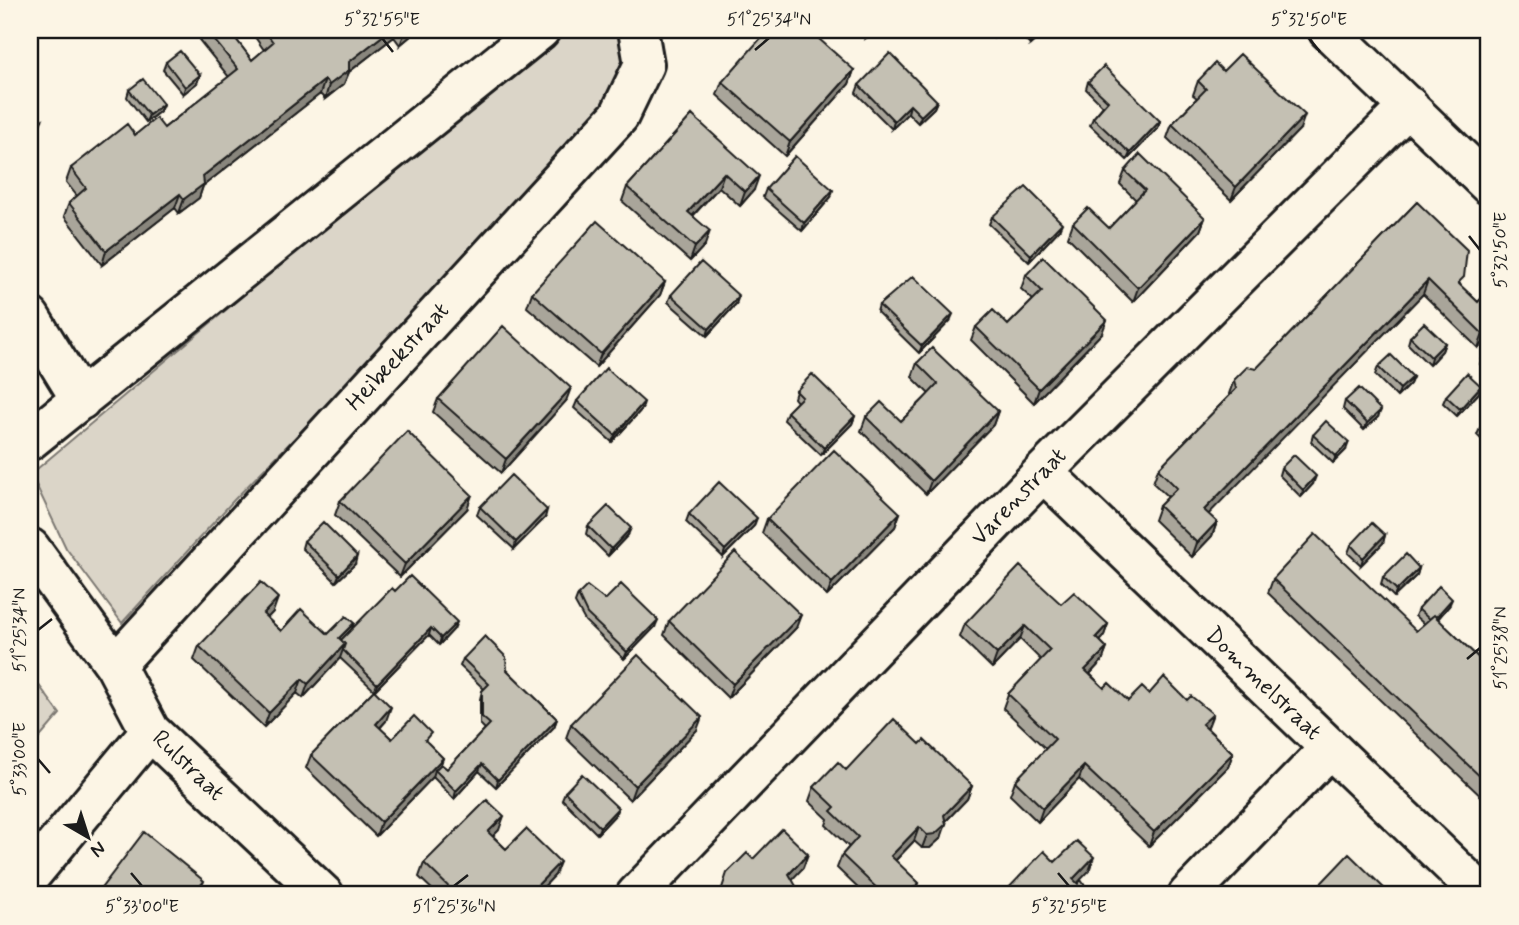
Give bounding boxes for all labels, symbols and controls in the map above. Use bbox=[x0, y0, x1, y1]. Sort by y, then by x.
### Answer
text: 5°32'55"E bbox=[344, 8, 420, 32]
text: 51°25'34"N bbox=[727, 8, 811, 32]
text: 5°32'50"E bbox=[1271, 8, 1347, 32]
text: 5°32'50"E bbox=[1489, 212, 1513, 288]
street label: Heibeekstraat bbox=[340, 296, 456, 418]
street label: Varenstraat bbox=[964, 441, 1074, 553]
text: 51°25'34"N bbox=[8, 588, 32, 672]
text: 51°25'38"N bbox=[1489, 606, 1513, 690]
street label: Dommelstraat bbox=[1198, 620, 1328, 748]
text: 5°33'00"E bbox=[8, 722, 32, 796]
street label: Rulstraat bbox=[145, 724, 231, 808]
north arrow bbox=[52, 802, 122, 872]
text: N bbox=[85, 835, 111, 863]
text: 5°33'00"E bbox=[105, 895, 179, 919]
text: 51°25'36"N bbox=[412, 895, 496, 919]
text: 5°32'55"E bbox=[1031, 895, 1107, 919]

